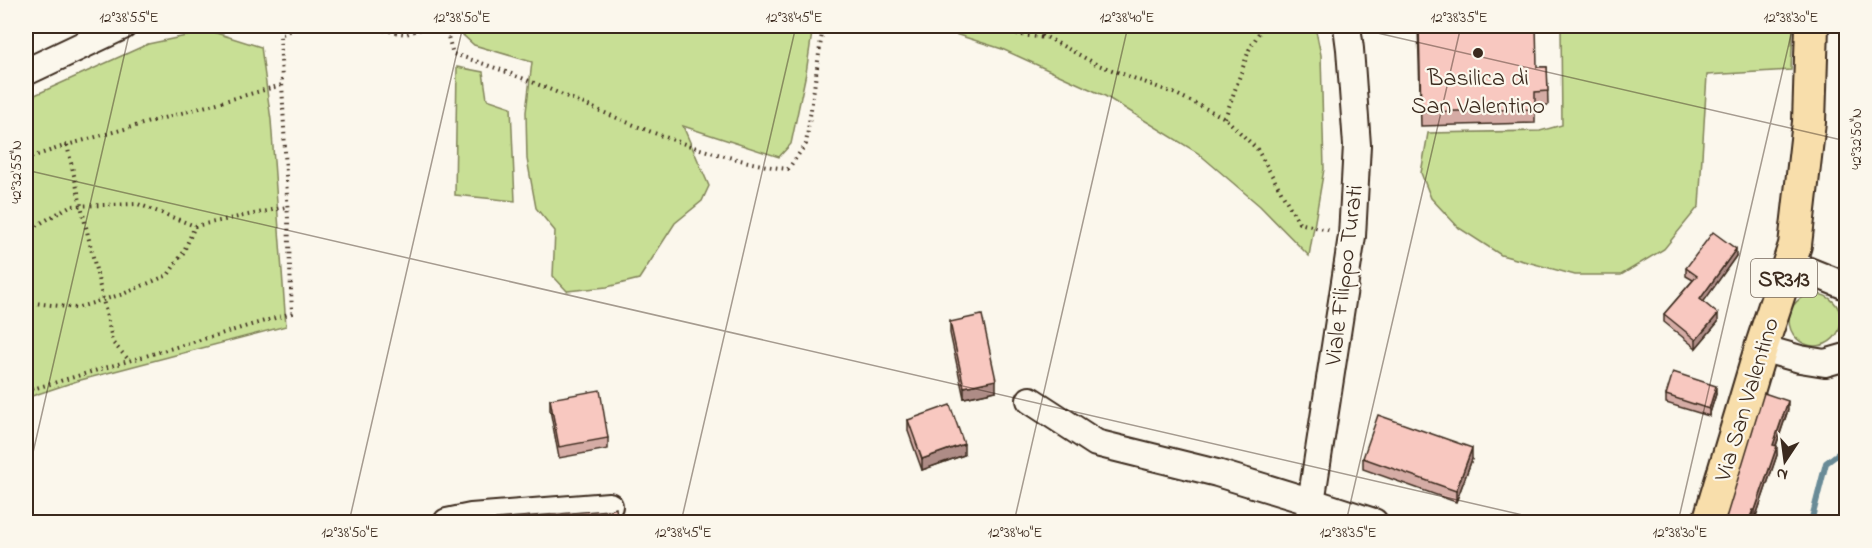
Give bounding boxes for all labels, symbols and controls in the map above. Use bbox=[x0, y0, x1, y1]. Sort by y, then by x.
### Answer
text: 12°38'55"E bbox=[99, 7, 159, 29]
text: 12°38'50"E bbox=[433, 7, 491, 29]
text: 12°38'45"E bbox=[765, 7, 823, 29]
text: 12°38'40"E bbox=[1100, 7, 1154, 29]
text: 12°38'35"E bbox=[1430, 7, 1488, 29]
text: 12°38'30"E bbox=[1764, 7, 1818, 29]
marker: Basilica di San Valentino bbox=[1471, 46, 1485, 60]
place label: Basilica di San Valentino bbox=[1411, 62, 1545, 125]
text: 42°32'50"N bbox=[1846, 108, 1868, 170]
text: 42°32'55"N bbox=[6, 140, 28, 204]
street label: Viale Filippo Turati bbox=[1317, 183, 1374, 369]
road number: SR313 bbox=[1751, 259, 1817, 297]
street label: Via San Valentino bbox=[1707, 314, 1790, 487]
north arrow bbox=[1755, 431, 1815, 491]
text: N bbox=[1774, 461, 1790, 487]
text: 12°38'50"E bbox=[321, 522, 379, 544]
text: 12°38'45"E bbox=[654, 522, 712, 544]
text: 12°38'40"E bbox=[988, 522, 1042, 544]
text: 12°38'35"E bbox=[1319, 522, 1377, 544]
text: 12°38'30"E bbox=[1653, 522, 1707, 544]

